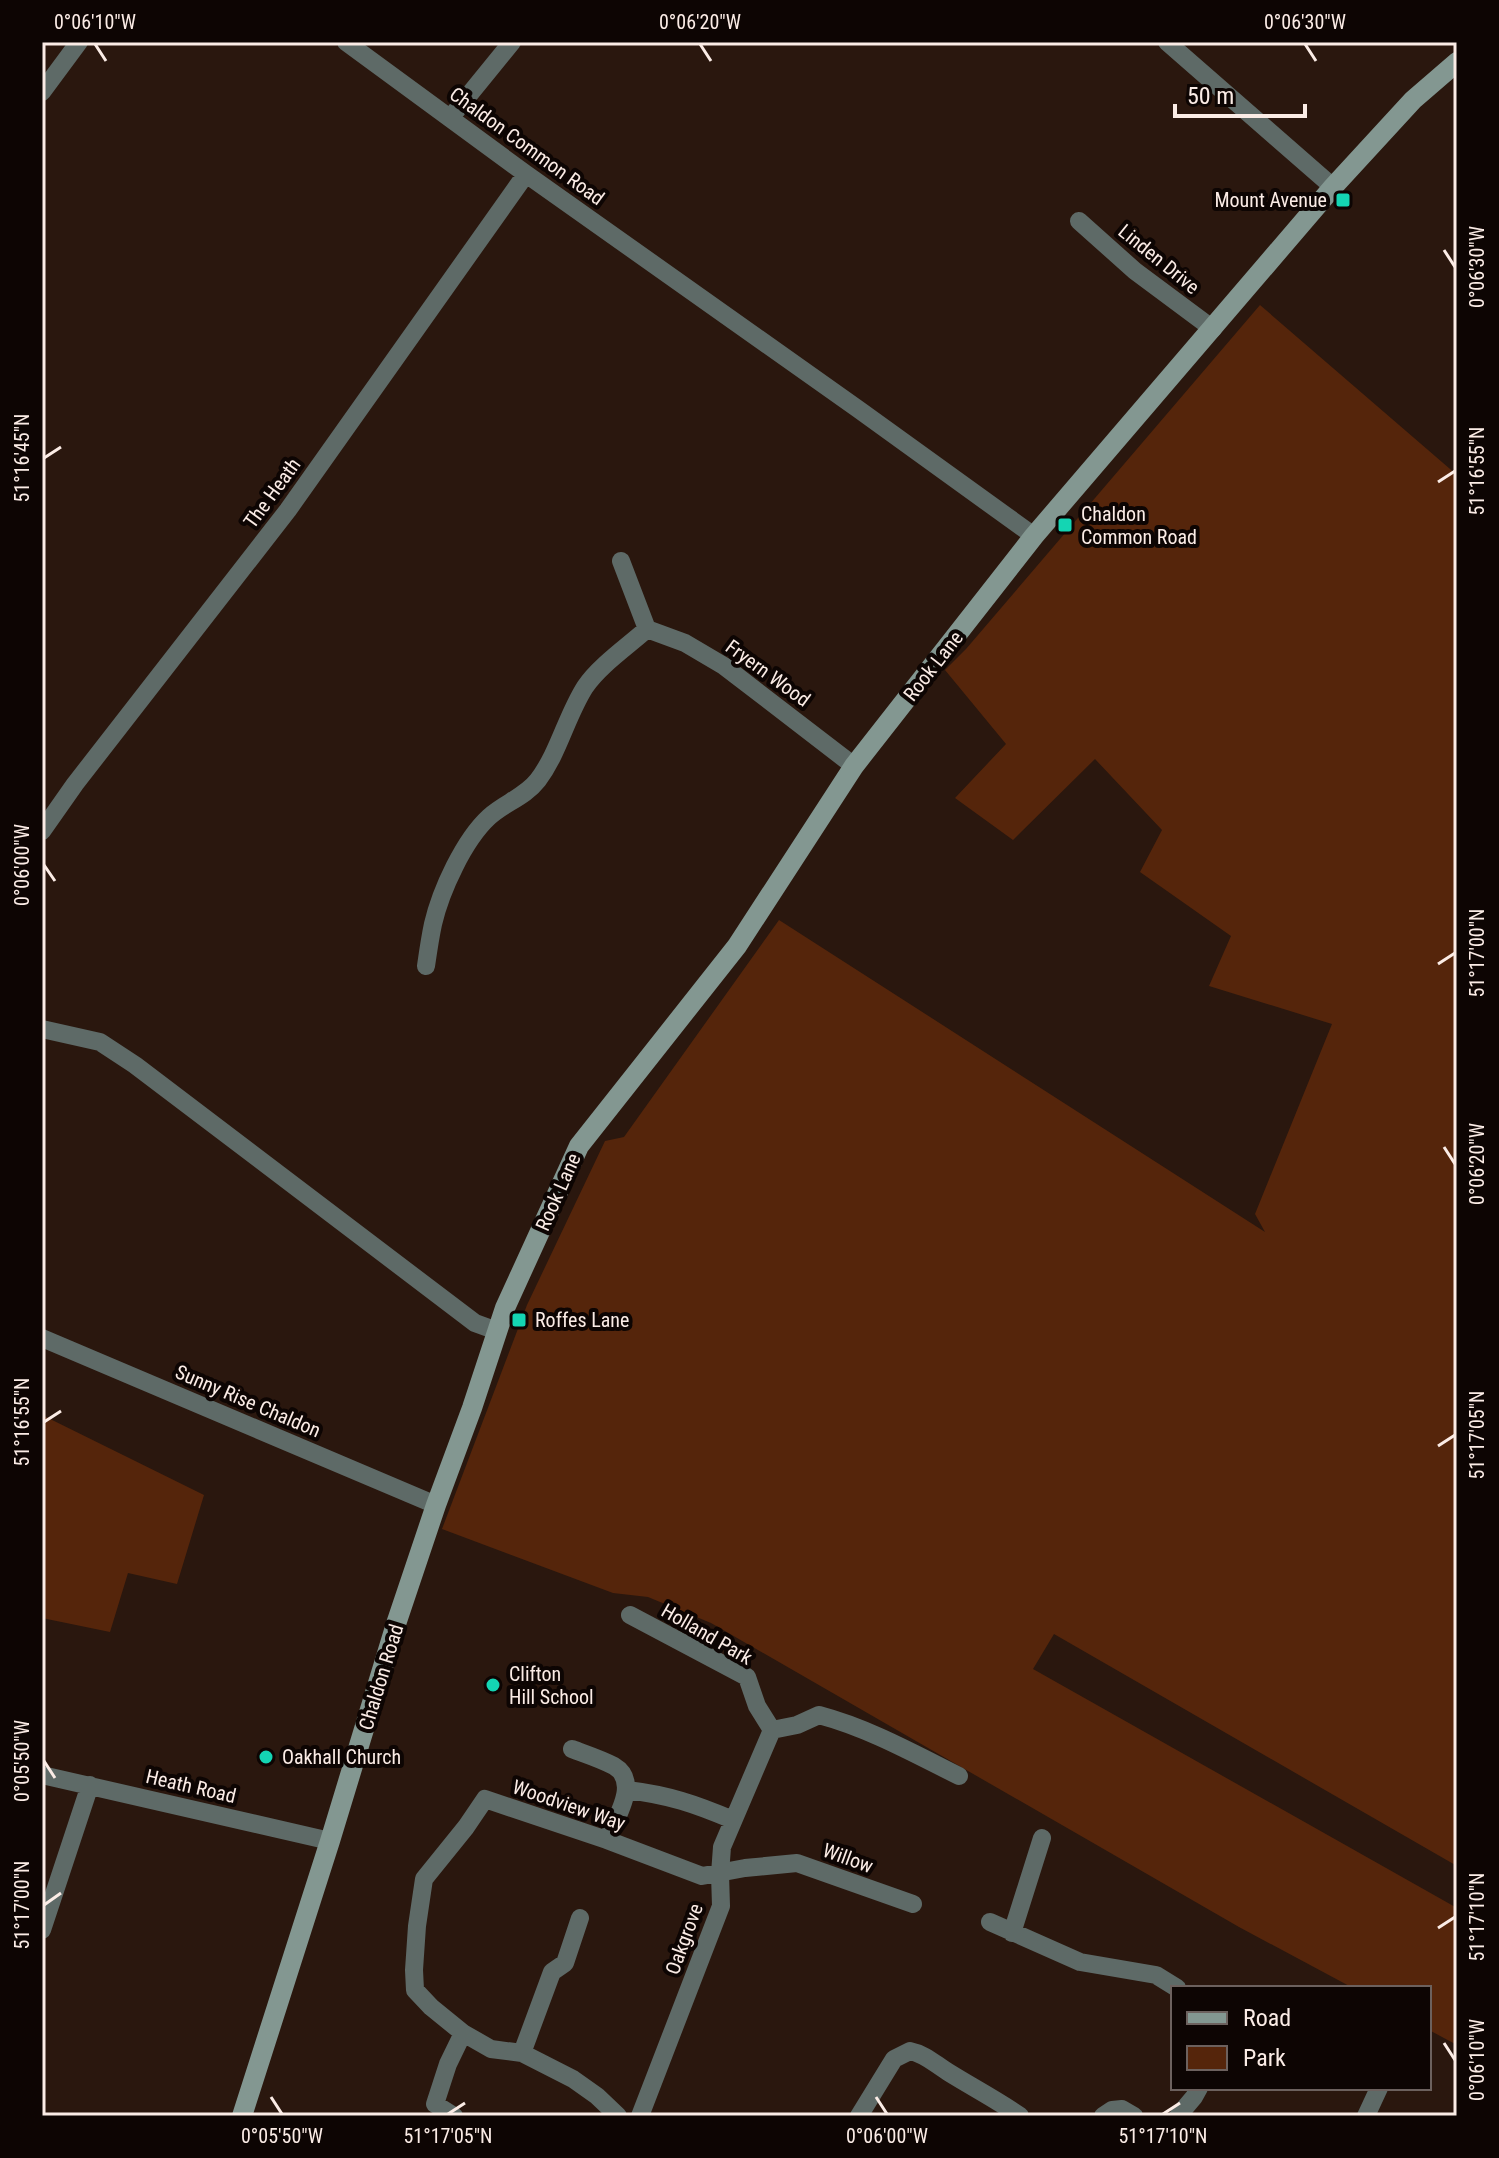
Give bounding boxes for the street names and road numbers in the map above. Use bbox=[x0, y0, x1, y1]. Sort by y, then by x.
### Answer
street label: Chaldon Common Road bbox=[445, 82, 609, 210]
street label: Linden Drive bbox=[1114, 219, 1204, 299]
street label: The Heath bbox=[238, 453, 306, 533]
street label: Rook Lane bbox=[898, 626, 968, 706]
street label: Fryern Wood bbox=[721, 634, 815, 712]
street label: Rook Lane bbox=[530, 1149, 586, 1235]
street label: Sunny Rise Chaldon bbox=[172, 1360, 324, 1442]
street label: Holland Park bbox=[657, 1598, 757, 1670]
street label: Chaldon Road bbox=[354, 1621, 408, 1733]
street label: Heath Road bbox=[144, 1764, 238, 1808]
street label: Woodview Way bbox=[509, 1774, 629, 1836]
street label: Willow bbox=[819, 1838, 877, 1878]
street label: Oakgrove bbox=[660, 1900, 708, 1978]

